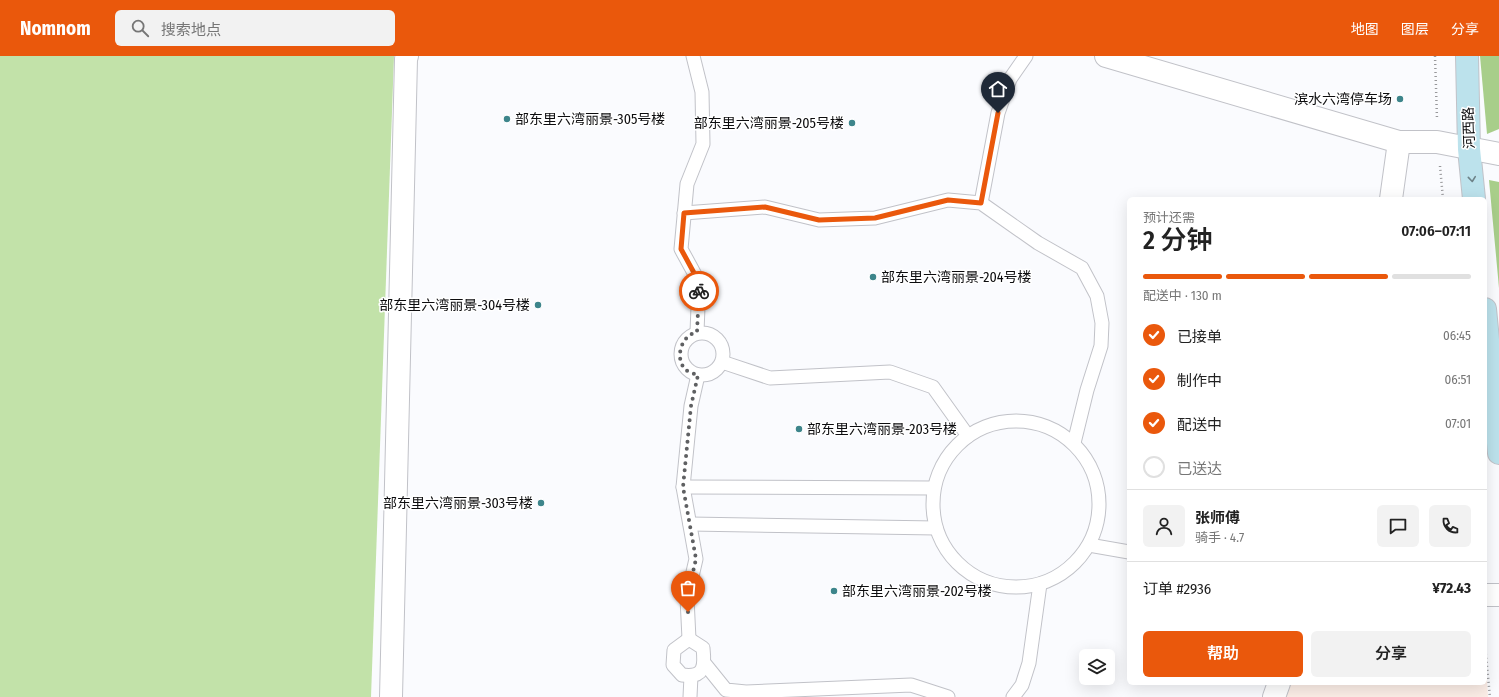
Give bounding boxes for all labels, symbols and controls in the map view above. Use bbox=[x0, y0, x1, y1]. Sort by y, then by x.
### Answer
search box bbox=[115, 10, 395, 46]
text: Nomnom bbox=[20, 17, 91, 40]
icon: search bbox=[129, 17, 151, 39]
text: 搜索地点 bbox=[161, 21, 221, 39]
text: 地图 bbox=[1351, 21, 1379, 38]
text: 图层 bbox=[1401, 21, 1429, 38]
text: 分享 bbox=[1451, 21, 1479, 38]
pin bbox=[981, 72, 1015, 113]
icon: home bbox=[987, 78, 1009, 100]
place label: 滨水六湾停车场 bbox=[1294, 91, 1392, 108]
marker: 滨水六湾停车场 bbox=[1395, 94, 1405, 104]
street label: 河西路 bbox=[1460, 107, 1478, 149]
place label: 部东里六湾丽景-305号楼 bbox=[515, 111, 665, 128]
marker: 部东里六湾丽景-305号楼 bbox=[502, 114, 512, 124]
place label: 部东里六湾丽景-205号楼 bbox=[694, 115, 844, 132]
marker: 部东里六湾丽景-205号楼 bbox=[847, 118, 857, 128]
one-way arrow bbox=[1468, 176, 1477, 182]
text: 预计还需 bbox=[1143, 210, 1195, 225]
text: 07:06–07:11 bbox=[1401, 222, 1471, 240]
text: 2 分钟 bbox=[1143, 225, 1213, 256]
place label: 部东里六湾丽景-204号楼 bbox=[881, 269, 1032, 286]
courier bbox=[679, 271, 719, 311]
marker: 部东里六湾丽景-204号楼 bbox=[868, 272, 878, 282]
icon: bike bbox=[688, 280, 710, 302]
text: 配送中 · 130 m bbox=[1143, 288, 1222, 303]
place label: 部东里六湾丽景-304号楼 bbox=[379, 297, 530, 314]
marker: 部东里六湾丽景-304号楼 bbox=[533, 300, 543, 310]
icon: check bbox=[1143, 324, 1165, 346]
text: 已接单 bbox=[1177, 328, 1222, 346]
text: 06:45 bbox=[1443, 328, 1471, 343]
icon: check bbox=[1143, 368, 1165, 390]
text: 制作中 bbox=[1177, 372, 1222, 390]
text: 06:51 bbox=[1445, 372, 1471, 387]
icon: check bbox=[1143, 412, 1165, 434]
text: 配送中 bbox=[1177, 416, 1222, 434]
text: 07:01 bbox=[1445, 416, 1471, 431]
place label: 部东里六湾丽景-203号楼 bbox=[807, 421, 957, 438]
marker: 部东里六湾丽景-203号楼 bbox=[794, 424, 804, 434]
text: 已送达 bbox=[1177, 460, 1222, 478]
place label: 部东里六湾丽景-303号楼 bbox=[383, 495, 533, 512]
marker: 部东里六湾丽景-303号楼 bbox=[536, 498, 546, 508]
button: person bbox=[1143, 505, 1185, 547]
button: chat bbox=[1377, 505, 1419, 547]
button: phone bbox=[1429, 505, 1471, 547]
text: 张师傅 bbox=[1195, 509, 1240, 527]
text: 骑手 · 4.7 bbox=[1195, 530, 1244, 545]
pin bbox=[671, 571, 705, 612]
icon: bag bbox=[677, 577, 699, 599]
text: ¥72.43 bbox=[1432, 579, 1471, 597]
text: 订单 #2936 bbox=[1143, 580, 1211, 598]
place label: 部东里六湾丽景-202号楼 bbox=[842, 583, 992, 600]
marker: 部东里六湾丽景-202号楼 bbox=[829, 586, 839, 596]
button: 帮助 bbox=[1143, 631, 1303, 677]
button: 分享 bbox=[1311, 631, 1471, 677]
map controls bbox=[1079, 649, 1115, 685]
button: layers bbox=[1079, 649, 1115, 685]

